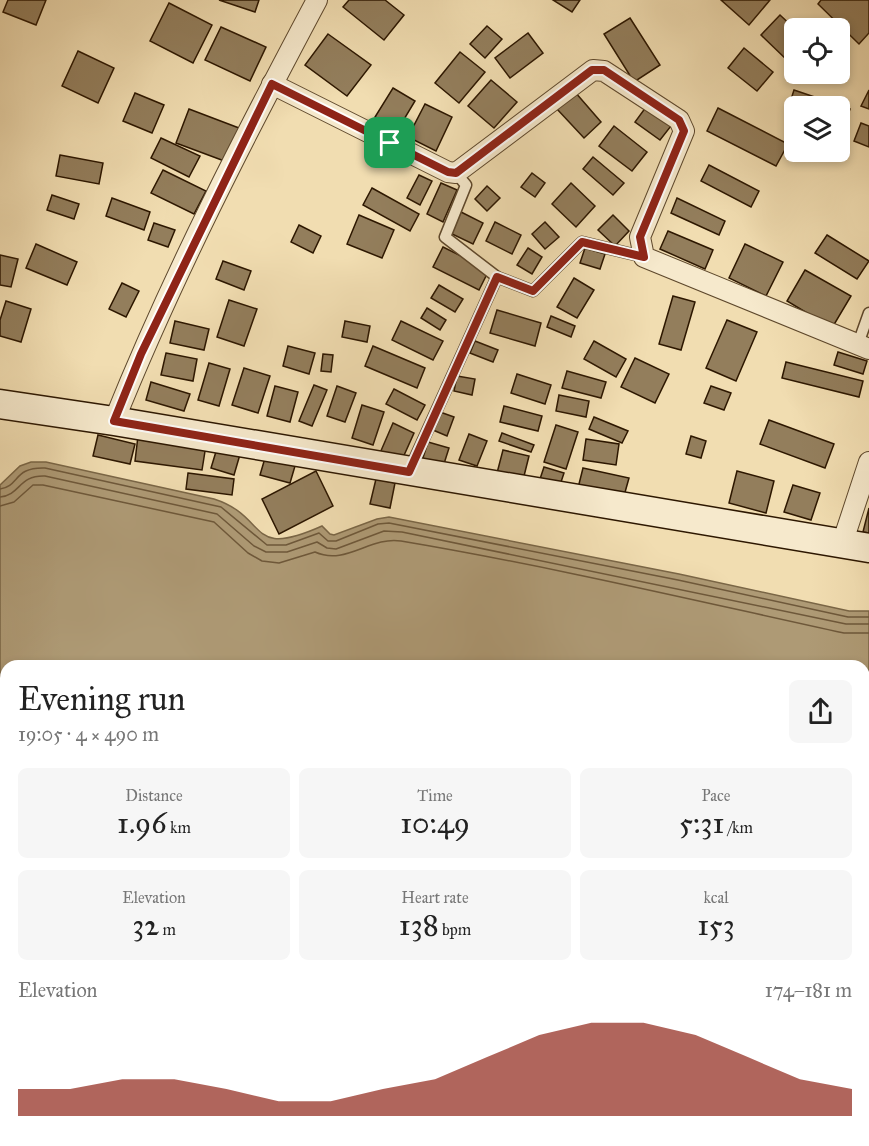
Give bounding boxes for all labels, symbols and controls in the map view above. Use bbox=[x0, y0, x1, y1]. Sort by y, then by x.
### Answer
map controls bbox=[784, 18, 850, 162]
button: locate bbox=[784, 18, 850, 84]
button: layers bbox=[784, 96, 850, 162]
pin bbox=[364, 117, 415, 168]
icon: arrive bbox=[373, 126, 406, 159]
text: Evening run bbox=[18, 679, 185, 719]
button: share bbox=[789, 680, 852, 743]
text: 19:05 · 4 × 490 m bbox=[18, 722, 159, 746]
text: Distance bbox=[125, 786, 183, 805]
text: Time bbox=[417, 786, 453, 805]
text: Pace bbox=[701, 786, 731, 805]
text: 1.96 bbox=[117, 805, 167, 841]
text: 10:49 bbox=[400, 805, 470, 841]
text: 5:31 bbox=[679, 805, 724, 841]
text: km bbox=[167, 818, 191, 837]
text: /km bbox=[724, 818, 753, 837]
text: Elevation bbox=[122, 888, 186, 907]
text: Heart rate bbox=[401, 888, 469, 907]
text: kcal bbox=[703, 888, 729, 907]
text: 32 bbox=[132, 907, 159, 943]
text: 138 bbox=[399, 907, 439, 943]
text: 153 bbox=[697, 907, 735, 943]
text: m bbox=[159, 920, 176, 939]
text: bpm bbox=[439, 920, 471, 939]
text: Elevation bbox=[18, 978, 97, 1002]
text: 174–181 m bbox=[765, 978, 852, 1002]

